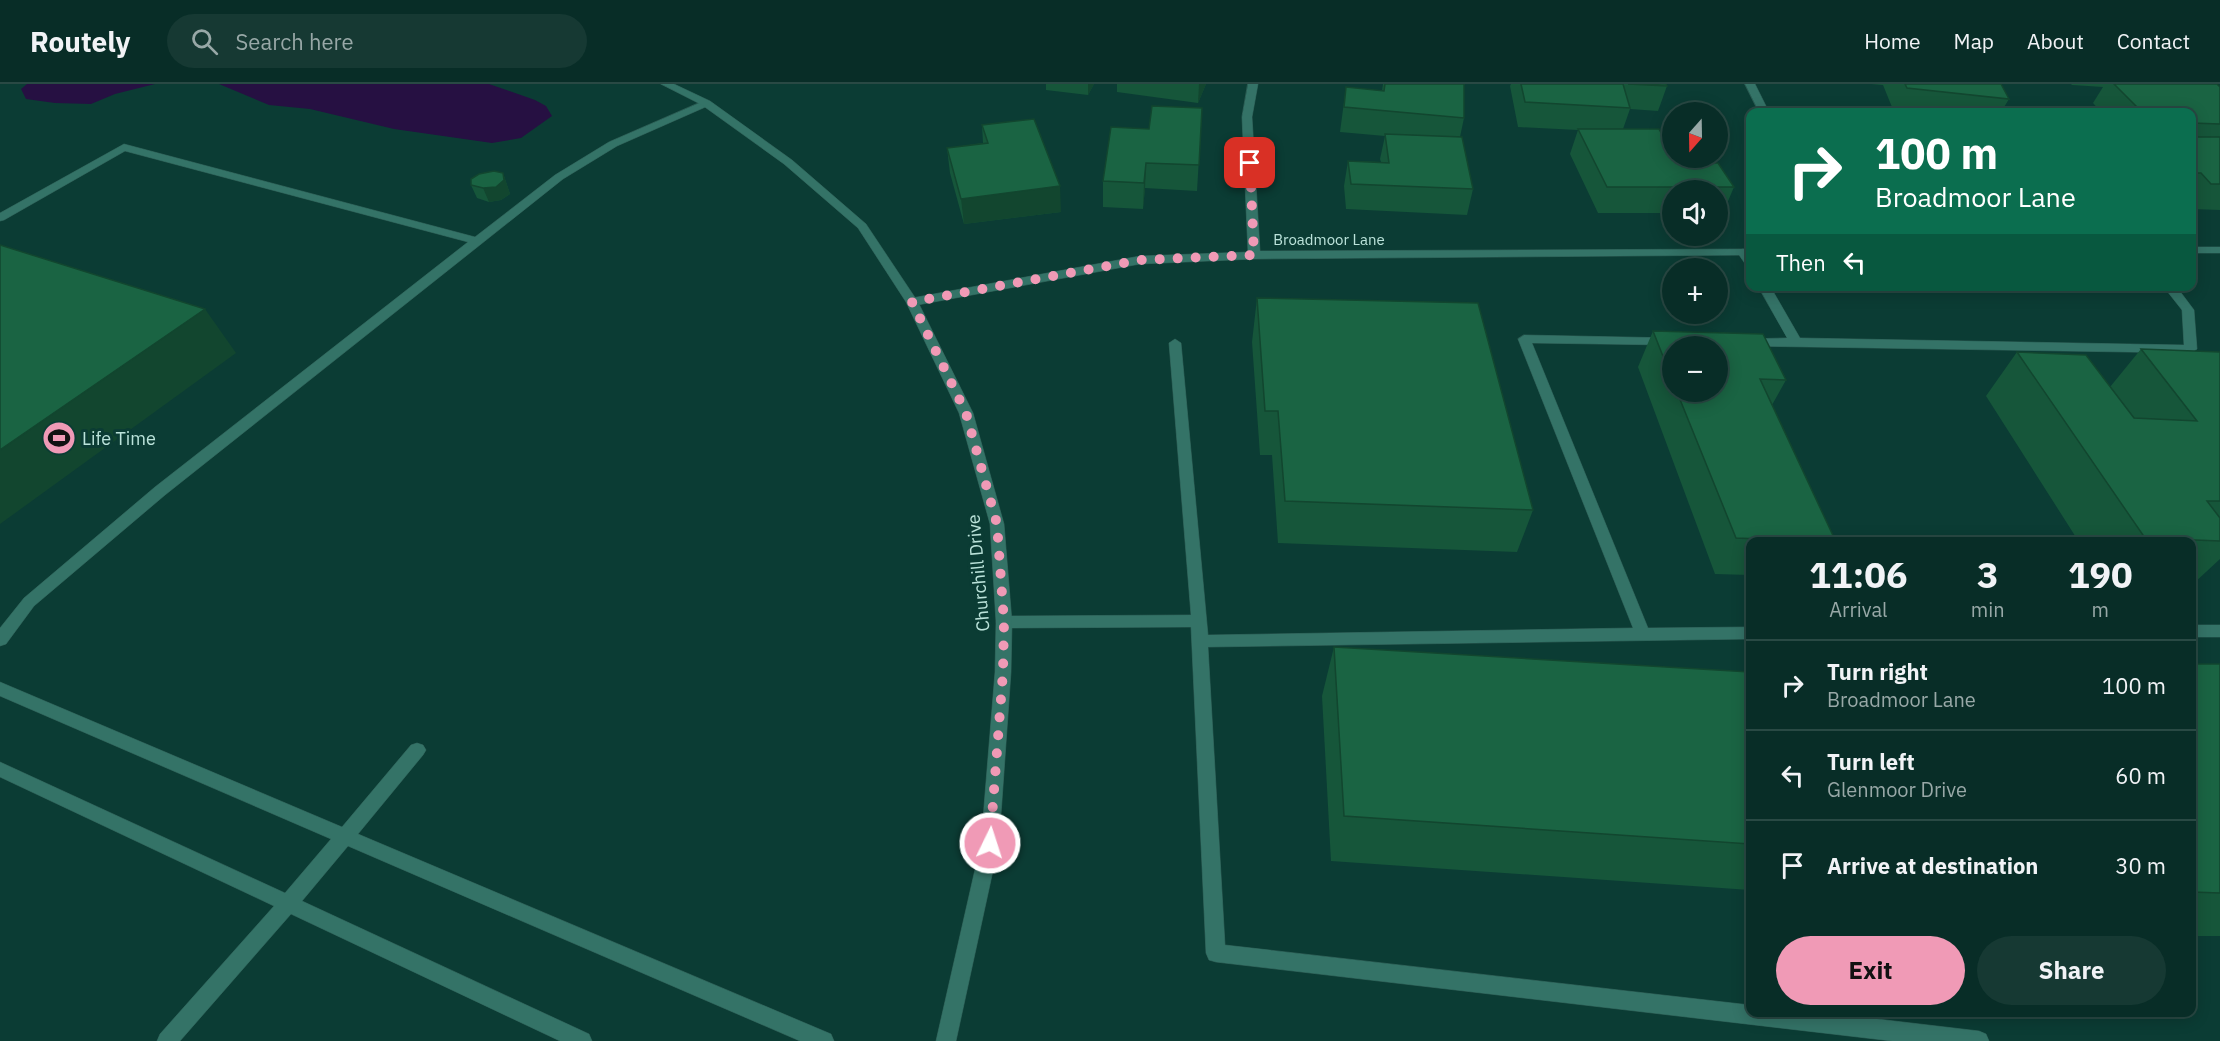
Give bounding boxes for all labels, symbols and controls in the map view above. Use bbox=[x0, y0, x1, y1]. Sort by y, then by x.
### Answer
search box bbox=[167, 14, 587, 68]
text: Routely bbox=[30, 23, 131, 60]
icon: search bbox=[188, 25, 221, 58]
text: Search here bbox=[236, 27, 354, 56]
text: Home bbox=[1864, 27, 1921, 55]
text: Map bbox=[1954, 27, 1994, 55]
text: About bbox=[2027, 27, 2084, 55]
text: Contact bbox=[2117, 27, 2190, 55]
north arrow bbox=[1662, 102, 1728, 168]
map controls bbox=[1662, 102, 1728, 402]
text: 100 m bbox=[1875, 126, 1998, 181]
icon: right bbox=[1776, 132, 1854, 210]
pin bbox=[1224, 137, 1275, 188]
icon: arrive bbox=[1233, 146, 1266, 179]
text: Broadmoor Lane bbox=[1875, 179, 2076, 214]
button: sound bbox=[1662, 180, 1728, 246]
street label: Broadmoor Lane bbox=[1273, 230, 1385, 249]
icon: left bbox=[1838, 246, 1871, 279]
text: Then bbox=[1776, 248, 1826, 277]
button: + bbox=[1662, 258, 1728, 324]
button: − bbox=[1662, 336, 1728, 402]
sports icon: Life Time bbox=[41, 420, 77, 456]
place label: Life Time bbox=[82, 427, 156, 450]
street label: Churchill Drive bbox=[961, 513, 995, 633]
text: 11:06 bbox=[1809, 551, 1908, 598]
text: 3 bbox=[1977, 551, 1999, 598]
text: 190 bbox=[2068, 551, 2133, 598]
text: Arrival bbox=[1829, 596, 1888, 623]
text: min bbox=[1971, 596, 2005, 623]
text: m bbox=[2092, 596, 2109, 623]
text: Turn right bbox=[1827, 657, 1928, 686]
icon: right bbox=[1776, 669, 1809, 702]
text: 100 m bbox=[2102, 671, 2166, 700]
text: Broadmoor Lane bbox=[1827, 686, 1976, 713]
text: Turn left bbox=[1827, 747, 1915, 776]
icon: left bbox=[1776, 759, 1809, 792]
text: 60 m bbox=[2115, 761, 2166, 790]
text: Glenmoor Drive bbox=[1827, 776, 1967, 803]
position arrow bbox=[958, 811, 1022, 875]
icon: arrive bbox=[1776, 849, 1809, 882]
text: Arrive at destination bbox=[1827, 851, 2038, 880]
text: 30 m bbox=[2115, 851, 2166, 880]
button: Exit bbox=[1776, 936, 1965, 1005]
button: Share bbox=[1977, 936, 2166, 1005]

